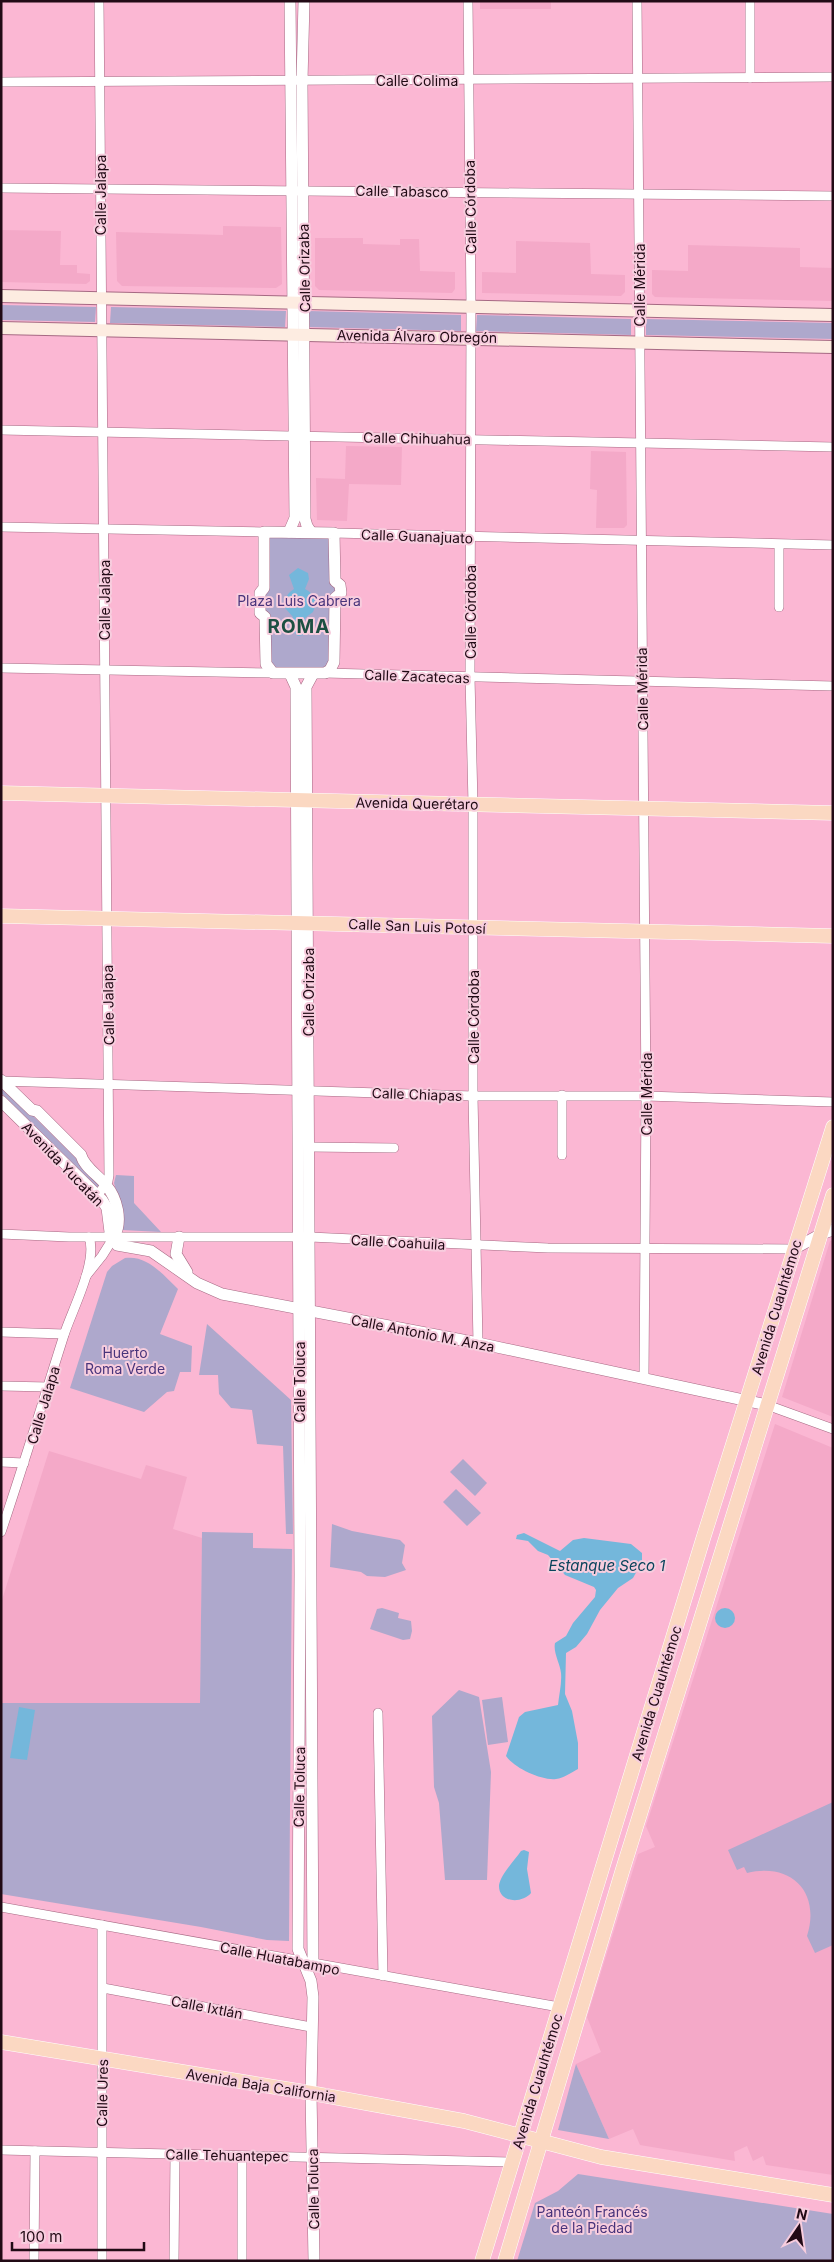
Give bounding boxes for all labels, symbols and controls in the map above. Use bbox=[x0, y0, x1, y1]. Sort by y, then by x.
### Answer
street label: Calle Colima bbox=[376, 72, 458, 89]
street label: Calle Jalapa bbox=[92, 155, 109, 235]
street label: Calle Córdoba bbox=[461, 160, 479, 254]
street label: Calle Tabasco bbox=[355, 182, 449, 200]
street label: Calle Orizaba bbox=[295, 223, 313, 313]
street label: Calle Mérida bbox=[631, 243, 648, 327]
street label: Avenida Álvaro Obregón bbox=[337, 326, 497, 346]
street label: Calle Chihuahua bbox=[363, 429, 471, 447]
street label: Calle Guanajuato bbox=[361, 526, 473, 546]
street label: Calle Jalapa bbox=[96, 560, 113, 640]
street label: Calle Córdoba bbox=[462, 565, 479, 659]
park label: Plaza Luis Cabrera bbox=[237, 592, 361, 609]
district label: ROMA bbox=[267, 615, 331, 638]
street label: Calle Mérida bbox=[633, 647, 651, 731]
street label: Calle Zacatecas bbox=[364, 666, 470, 686]
street label: Avenida Querétaro bbox=[355, 793, 479, 813]
street label: Calle San Luis Potosí bbox=[348, 915, 487, 937]
street label: Calle Orizaba bbox=[300, 948, 317, 1036]
street label: Calle Jalapa bbox=[99, 965, 117, 1045]
street label: Calle Córdoba bbox=[465, 970, 482, 1064]
street label: Calle Mérida bbox=[638, 1052, 655, 1136]
street label: Calle Chiapas bbox=[371, 1084, 463, 1104]
street label: Avenida Yucatán bbox=[19, 1118, 107, 1210]
street label: Calle Coahuila bbox=[350, 1231, 446, 1253]
street label: Avenida Cuauhtémoc bbox=[747, 1237, 805, 1377]
street label: Calle Antonio M. Anza bbox=[350, 1311, 496, 1355]
street label: Calle Toluca bbox=[291, 1342, 308, 1422]
park label: Huerto Roma Verde bbox=[85, 1344, 165, 1377]
street label: Calle Jalapa bbox=[23, 1364, 63, 1446]
water label: Estanque Seco 1 bbox=[549, 1556, 665, 1575]
street label: Avenida Cuauhtémoc bbox=[627, 1623, 685, 1763]
street label: Calle Toluca bbox=[290, 1746, 308, 1828]
street label: Calle Huatabampo bbox=[219, 1938, 341, 1978]
street label: Calle Ixtlán bbox=[170, 1992, 244, 2022]
street label: Avenida Cuauhtémoc bbox=[508, 2011, 566, 2151]
street label: Calle Ures bbox=[93, 2059, 111, 2127]
street label: Avenida Baja California bbox=[185, 2065, 337, 2105]
street label: Calle Tehuantepec bbox=[165, 2145, 289, 2165]
street label: Calle Toluca bbox=[304, 2148, 322, 2230]
north arrow bbox=[774, 2202, 824, 2252]
park label: Panteón Francés de la Piedad bbox=[536, 2203, 648, 2236]
text: N bbox=[795, 2204, 809, 2223]
scale bar bbox=[12, 2220, 145, 2252]
text: 100 m bbox=[20, 2227, 62, 2246]

